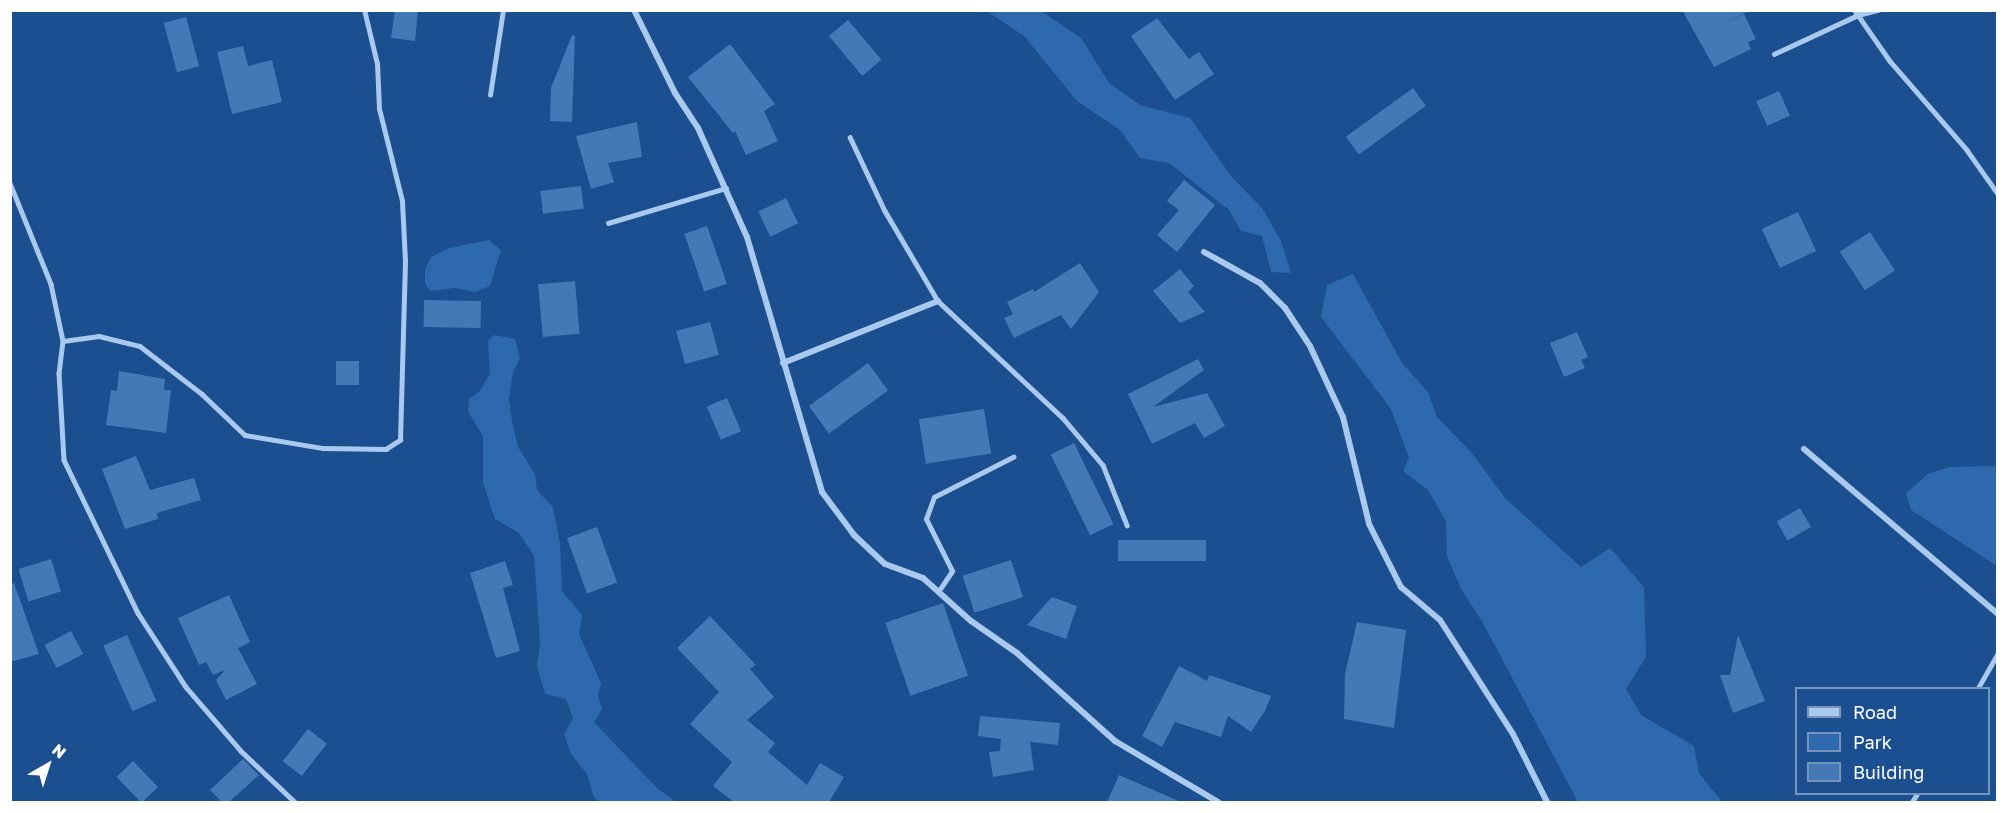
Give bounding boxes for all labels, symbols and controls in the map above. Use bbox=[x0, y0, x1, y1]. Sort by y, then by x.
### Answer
legend bbox=[1795, 687, 1990, 795]
text: Road bbox=[1853, 701, 1897, 723]
text: Park bbox=[1853, 731, 1892, 753]
north arrow bbox=[18, 735, 78, 795]
text: N bbox=[48, 739, 70, 763]
text: Building bbox=[1853, 761, 1924, 783]

